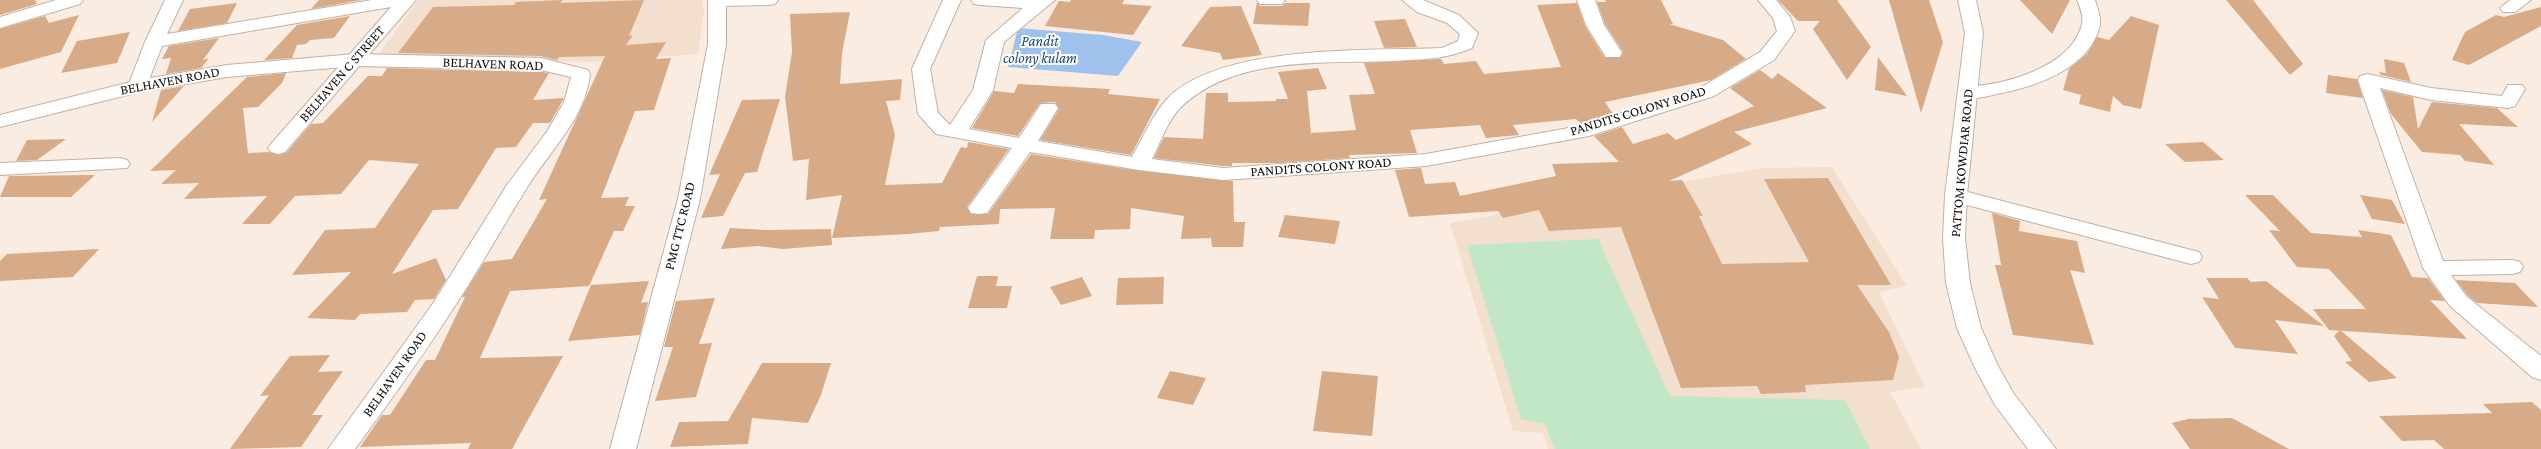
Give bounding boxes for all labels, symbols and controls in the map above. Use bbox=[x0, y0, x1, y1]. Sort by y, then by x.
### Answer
street label: BELHAVEN C STREET bbox=[296, 22, 388, 126]
water label: Pandit colony kulam bbox=[1003, 32, 1077, 67]
street label: BELHAVEN ROAD bbox=[442, 54, 544, 74]
street label: BELHAVEN ROAD bbox=[119, 63, 221, 99]
street label: PANDITS COLONY ROAD bbox=[1568, 82, 1708, 140]
street label: PATTOM KOWDIAR ROAD bbox=[1947, 88, 1977, 238]
street label: PANDITS COLONY ROAD bbox=[1250, 154, 1392, 180]
street label: PMG TTC ROAD bbox=[661, 180, 699, 272]
street label: BELHAVEN ROAD bbox=[359, 328, 431, 420]

